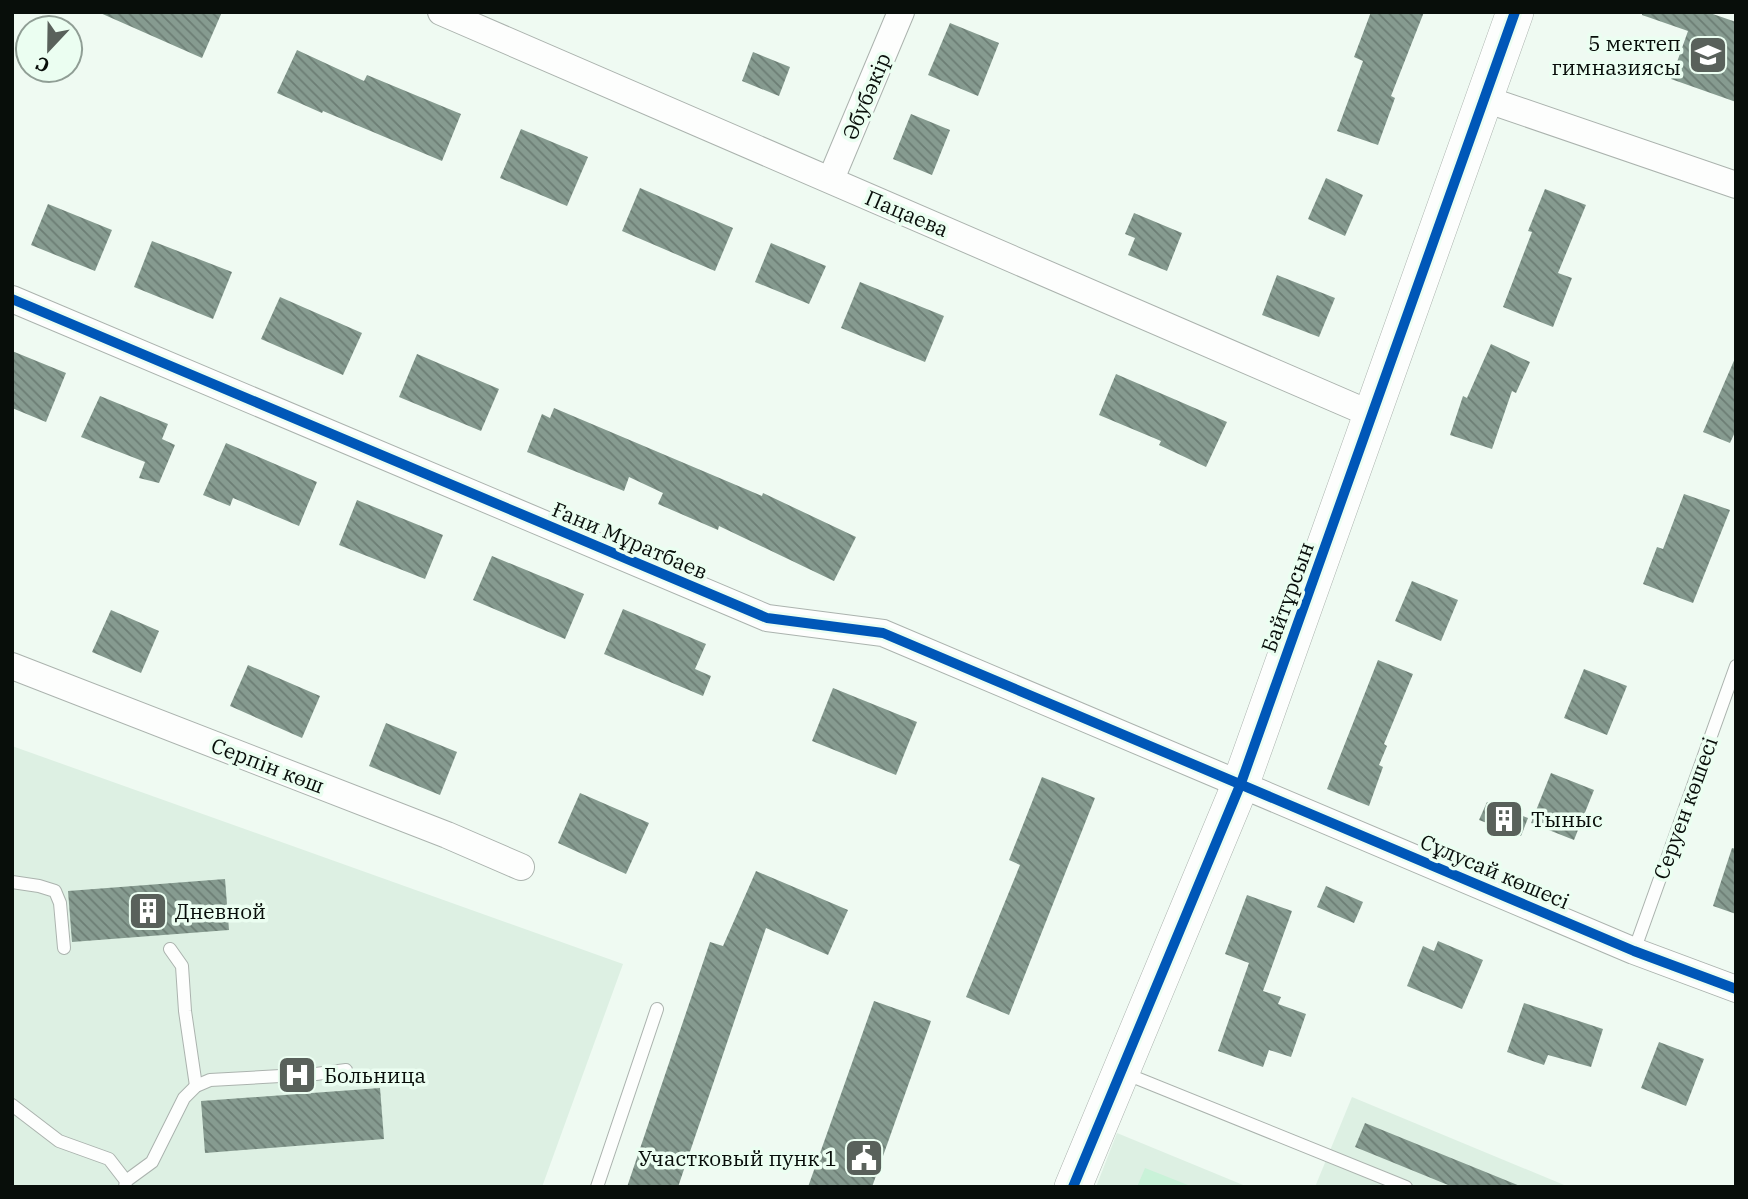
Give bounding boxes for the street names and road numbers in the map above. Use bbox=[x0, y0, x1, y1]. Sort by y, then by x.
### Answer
street label: Әбубәкір bbox=[835, 48, 897, 144]
street label: Пацаева bbox=[861, 183, 953, 243]
street label: Ғани Мұратбаев bbox=[548, 495, 712, 585]
street label: Байтұрсын bbox=[1254, 538, 1320, 656]
street label: Серпін көш bbox=[207, 731, 329, 799]
street label: Серуен көшесі bbox=[1646, 733, 1724, 883]
street label: Сұлусай көшесі bbox=[1416, 827, 1574, 915]

